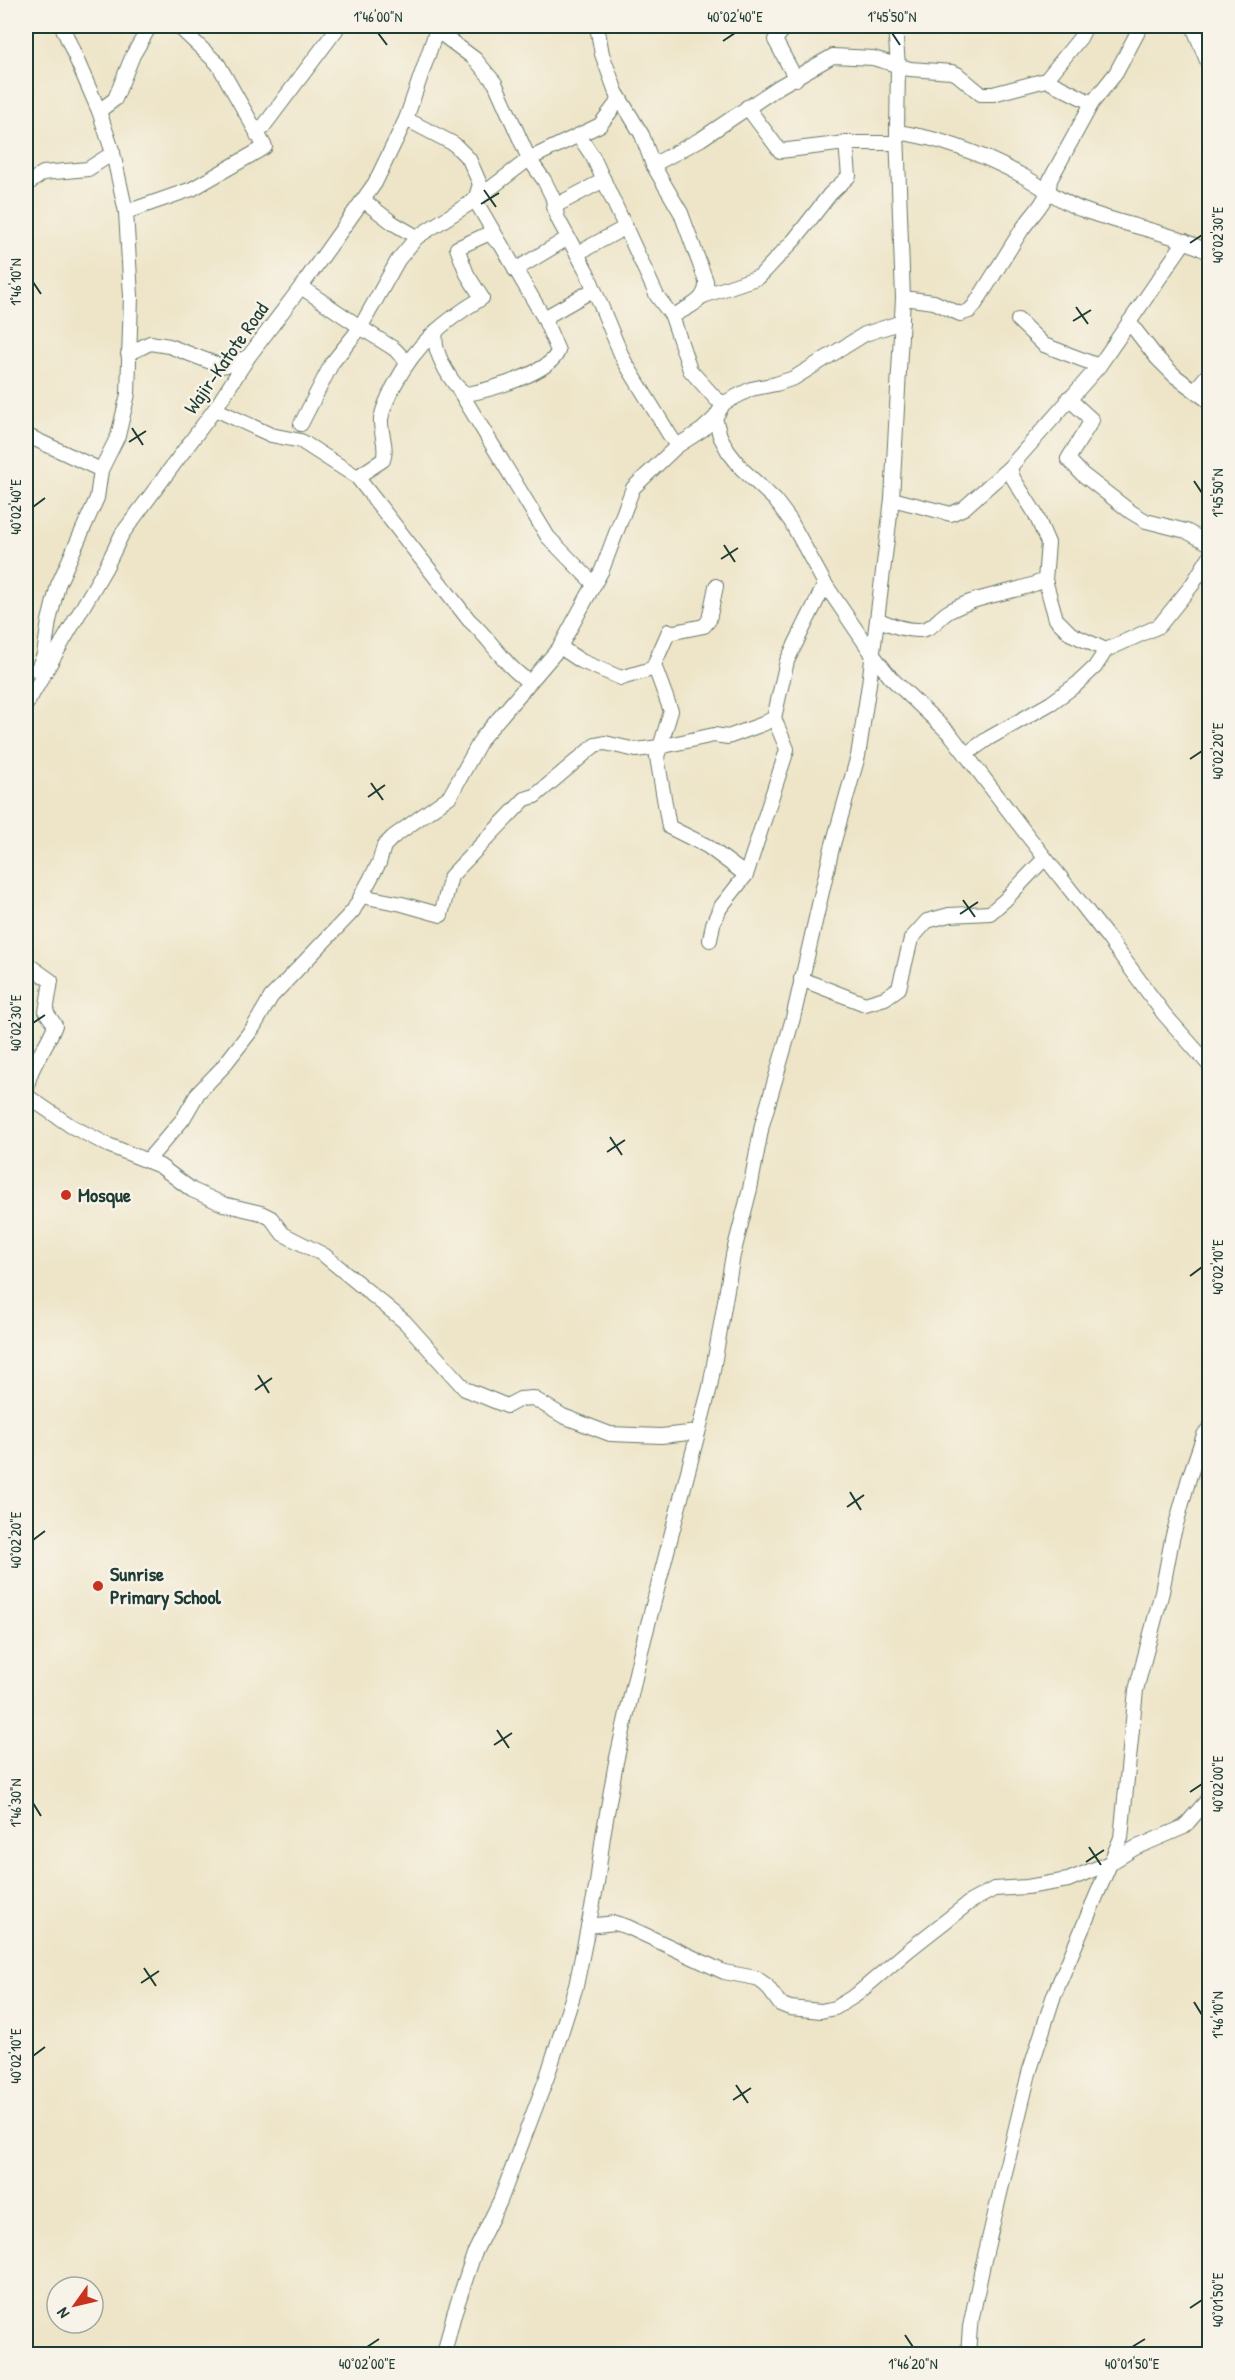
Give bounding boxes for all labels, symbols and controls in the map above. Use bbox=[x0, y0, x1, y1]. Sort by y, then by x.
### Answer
text: 1°46'00"N bbox=[354, 6, 402, 27]
text: 40°02'40"E bbox=[707, 6, 763, 27]
text: 1°45'50"N bbox=[868, 6, 916, 27]
text: 40°02'30"E bbox=[1207, 206, 1228, 263]
text: 1°46'10"N bbox=[5, 258, 26, 306]
street label: Wajir-Katote Road bbox=[177, 296, 274, 419]
text: 1°45'50"N bbox=[1207, 469, 1228, 517]
text: 40°02'40"E bbox=[5, 479, 26, 535]
text: 40°02'20"E bbox=[1207, 722, 1228, 779]
text: 40°02'30"E bbox=[5, 994, 26, 1051]
place label: Mosque bbox=[78, 1181, 131, 1209]
marker: Mosque bbox=[59, 1188, 73, 1202]
text: 40°02'10"E bbox=[1207, 1239, 1228, 1295]
text: 40°02'20"E bbox=[5, 1511, 26, 1568]
place label: Sunrise Primary School bbox=[110, 1560, 221, 1611]
marker: Sunrise Primary School bbox=[91, 1579, 105, 1593]
text: 40°02'00"E bbox=[1207, 1755, 1228, 1812]
text: 1°46'30"N bbox=[5, 1779, 26, 1827]
text: 1°46'10"N bbox=[1207, 1991, 1228, 2039]
text: 40°02'10"E bbox=[5, 2028, 26, 2084]
text: 40°01'50"E bbox=[1207, 2272, 1228, 2327]
north arrow bbox=[45, 2275, 105, 2335]
text: N bbox=[51, 2303, 74, 2323]
text: 40°02'00"E bbox=[339, 2353, 396, 2374]
text: 1°46'20"N bbox=[888, 2353, 938, 2374]
text: 40°01'50"E bbox=[1105, 2353, 1160, 2374]

